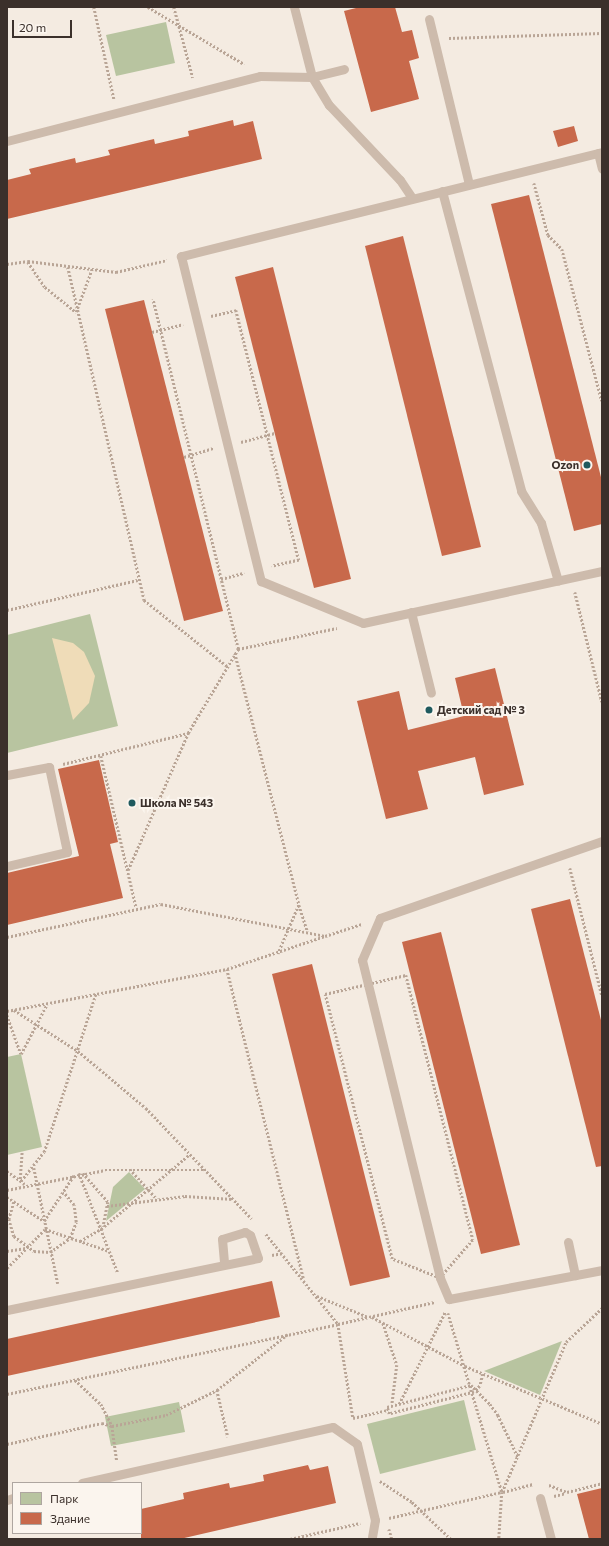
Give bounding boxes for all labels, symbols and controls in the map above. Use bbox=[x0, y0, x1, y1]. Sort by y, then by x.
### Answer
scale bar bbox=[14, 12, 74, 38]
text: 20 m bbox=[19, 20, 46, 34]
place label: Ozon bbox=[551, 458, 579, 472]
marker: Ozon bbox=[582, 460, 592, 470]
place label: Детский сад № 3 bbox=[437, 703, 525, 717]
marker: Детский сад № 3 bbox=[424, 705, 434, 715]
place label: Школа № 543 bbox=[140, 796, 213, 810]
marker: Школа № 543 bbox=[127, 798, 137, 808]
legend bbox=[12, 1482, 142, 1534]
text: Парк bbox=[50, 1491, 79, 1505]
text: Здание bbox=[50, 1511, 90, 1525]

